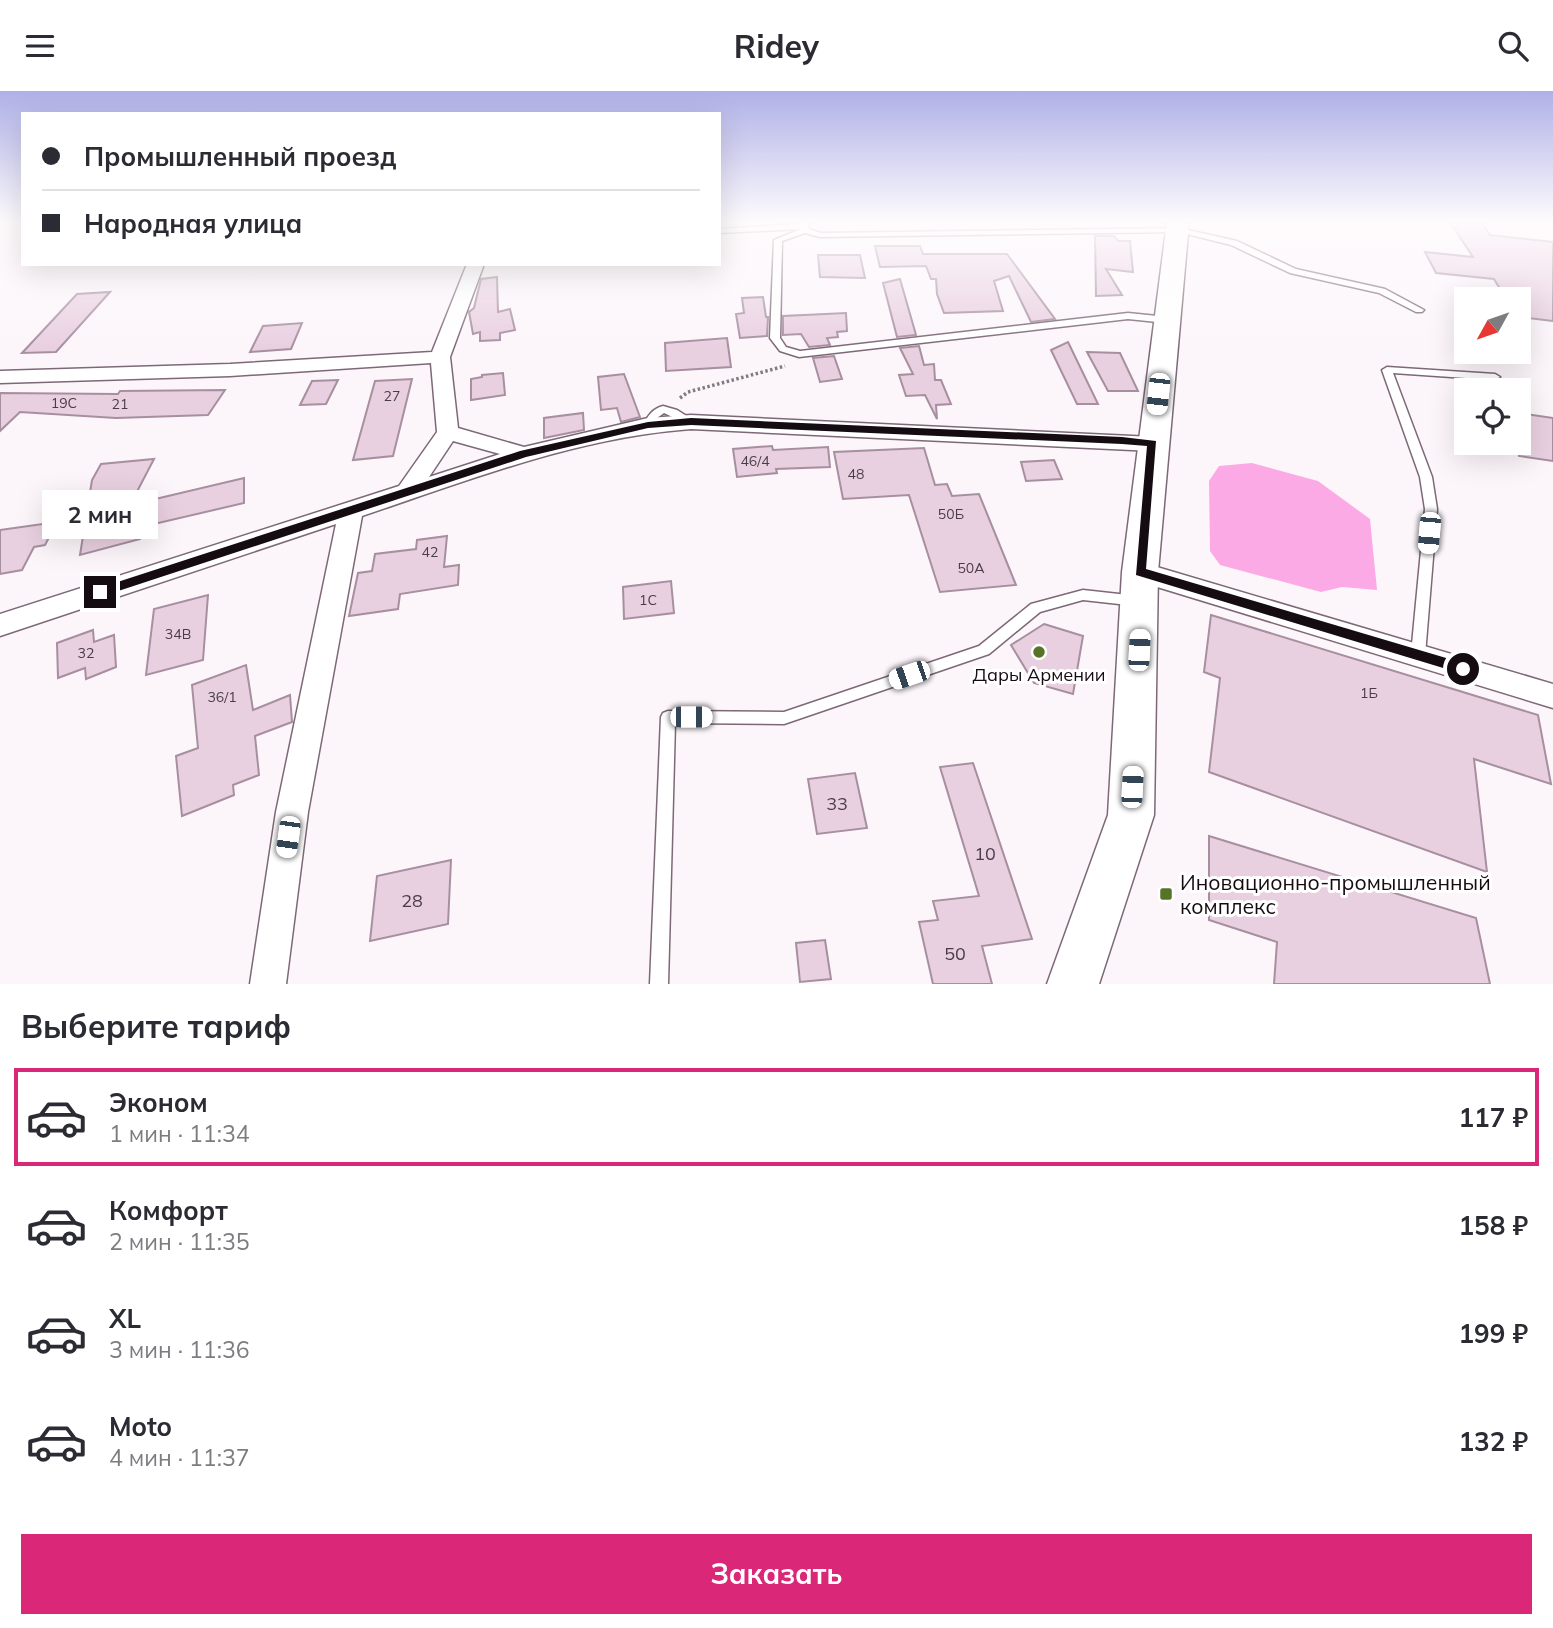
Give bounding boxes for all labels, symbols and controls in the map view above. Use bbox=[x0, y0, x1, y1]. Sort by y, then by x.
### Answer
text: Ridey bbox=[734, 26, 819, 66]
icon: menu bbox=[21, 27, 59, 65]
icon: search bbox=[1494, 27, 1532, 65]
text: Промышленный проезд bbox=[84, 140, 397, 173]
text: Народная улица bbox=[84, 207, 302, 240]
north arrow bbox=[1454, 287, 1531, 364]
map controls bbox=[1454, 287, 1531, 455]
car bbox=[1146, 372, 1171, 416]
button: locate bbox=[1454, 378, 1531, 455]
house number: 27 bbox=[384, 387, 400, 405]
house number: 19С bbox=[51, 394, 77, 412]
house number: 21 bbox=[112, 395, 128, 413]
house number: 46/4 bbox=[740, 452, 770, 470]
house number: 48 bbox=[848, 465, 864, 483]
callout: 2 мин bbox=[42, 491, 158, 539]
text: 2 мин bbox=[68, 500, 132, 529]
house number: 50Б bbox=[938, 505, 964, 523]
car bbox=[1417, 511, 1442, 555]
house number: 42 bbox=[422, 543, 438, 561]
house number: 50А bbox=[957, 559, 985, 577]
route end bbox=[84, 576, 116, 608]
house number: 1С bbox=[639, 591, 657, 609]
house number: 34В bbox=[165, 625, 191, 643]
car bbox=[1128, 628, 1151, 672]
house number: 32 bbox=[78, 644, 94, 662]
marker: Дары Армении bbox=[1031, 644, 1047, 660]
route start bbox=[1447, 653, 1479, 685]
car bbox=[886, 658, 933, 692]
place label: Дары Армении bbox=[973, 663, 1105, 686]
house number: 1Б bbox=[1360, 684, 1378, 702]
house number: 36/1 bbox=[207, 688, 237, 706]
car bbox=[671, 707, 713, 728]
car bbox=[1121, 765, 1144, 809]
house number: 33 bbox=[826, 792, 848, 815]
car bbox=[275, 815, 302, 859]
house number: 10 bbox=[974, 842, 996, 865]
place label: Иновационно-промышленный комплекс bbox=[1180, 869, 1491, 919]
marker: Иновационно-промышленный комплекс bbox=[1158, 886, 1174, 902]
house number: 28 bbox=[401, 889, 423, 912]
house number: 50 bbox=[944, 942, 966, 965]
text: Выберите тариф bbox=[21, 1006, 291, 1046]
icon: car bbox=[25, 1086, 88, 1149]
text: Эконом bbox=[109, 1086, 208, 1119]
text: 117 ₽ bbox=[1458, 1101, 1528, 1134]
text: 1 мин · 11:34 bbox=[109, 1119, 249, 1148]
icon: car bbox=[25, 1194, 88, 1257]
text: Комфорт bbox=[109, 1194, 228, 1227]
text: 158 ₽ bbox=[1458, 1209, 1528, 1242]
text: 2 мин · 11:35 bbox=[109, 1227, 249, 1256]
icon: car bbox=[25, 1302, 88, 1365]
text: XL bbox=[109, 1302, 141, 1335]
text: 199 ₽ bbox=[1458, 1317, 1528, 1350]
text: 3 мин · 11:36 bbox=[109, 1335, 249, 1364]
icon: car bbox=[25, 1410, 88, 1473]
text: Moto bbox=[109, 1410, 172, 1443]
text: 132 ₽ bbox=[1458, 1425, 1528, 1458]
text: 4 мин · 11:37 bbox=[109, 1443, 249, 1472]
button: Заказать bbox=[21, 1534, 1532, 1614]

